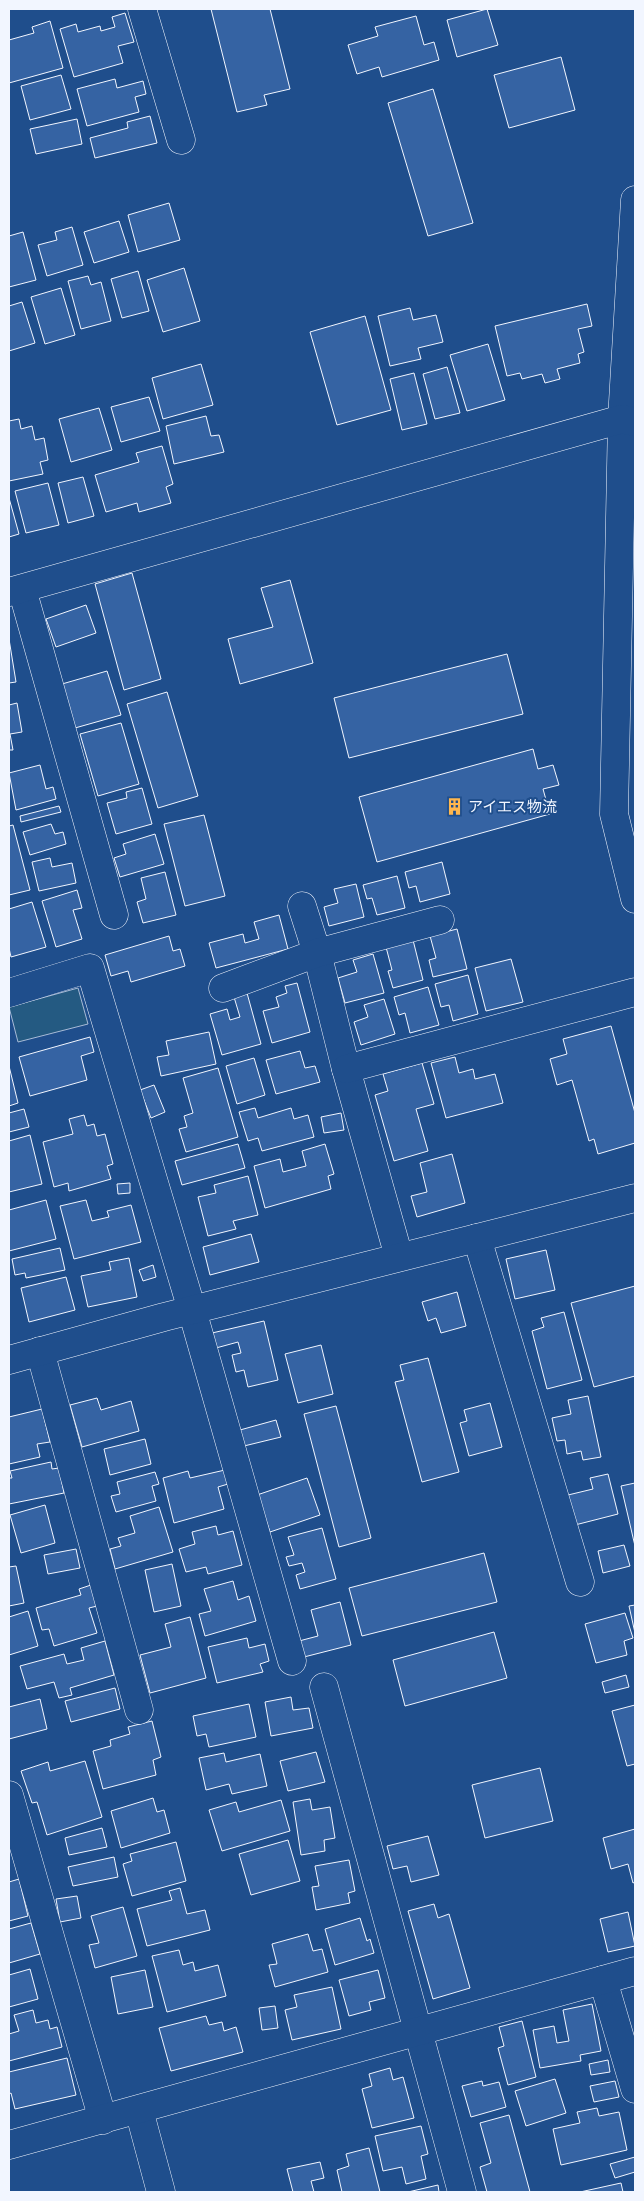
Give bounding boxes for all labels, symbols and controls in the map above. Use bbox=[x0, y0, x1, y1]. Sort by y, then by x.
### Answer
building icon: アイエス物流 bbox=[444, 796, 464, 816]
place label: アイエス物流 bbox=[468, 797, 557, 816]

